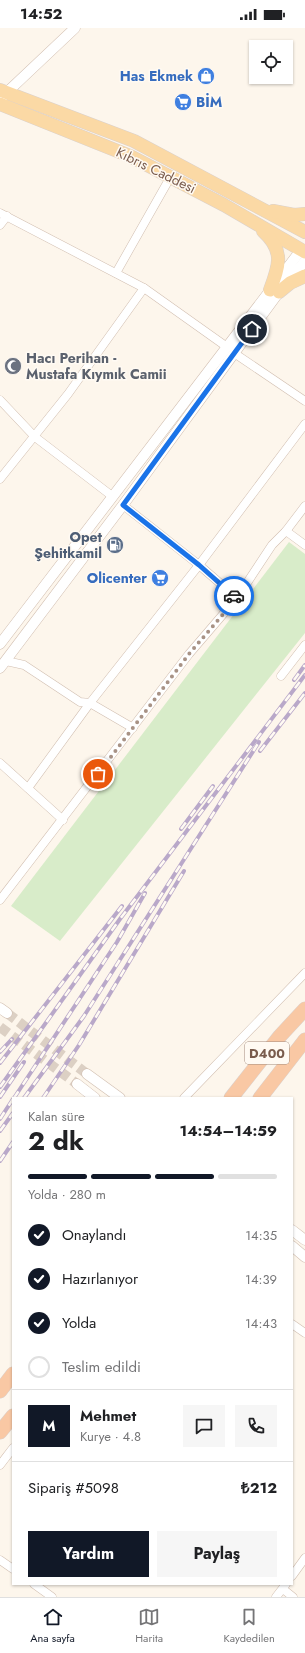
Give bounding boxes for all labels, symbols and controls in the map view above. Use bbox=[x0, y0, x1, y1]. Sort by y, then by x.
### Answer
text: 14:52 bbox=[20, 3, 62, 25]
map controls bbox=[249, 40, 293, 84]
button: locate bbox=[249, 40, 293, 84]
place label: Has Ekmek bbox=[120, 66, 193, 86]
shop icon: Has Ekmek bbox=[196, 66, 216, 86]
supermarket icon: BİM bbox=[173, 92, 193, 112]
place label: BİM bbox=[196, 92, 222, 112]
street label: Kıbrıs Caddesi bbox=[113, 142, 199, 198]
pin bbox=[235, 312, 269, 346]
icon: home bbox=[241, 318, 263, 340]
place label: Hacı Perihan - Mustafa Kıymık Camii bbox=[26, 348, 167, 384]
mosque icon: Hacı Perihan - Mustafa Kıymık Camii bbox=[3, 356, 23, 376]
place label: Opet Şehitkamil bbox=[34, 527, 103, 563]
fuel station icon: Opet Şehitkamil bbox=[105, 535, 125, 555]
place label: Olicenter bbox=[87, 568, 147, 588]
supermarket icon: Olicenter bbox=[150, 568, 170, 588]
courier bbox=[214, 576, 254, 616]
icon: car bbox=[223, 585, 245, 607]
pin bbox=[81, 757, 115, 791]
icon: bag bbox=[87, 763, 109, 785]
road number: D400 bbox=[245, 1042, 289, 1064]
text: Kalan süre bbox=[28, 1107, 85, 1126]
text: 14:54–14:59 bbox=[180, 1120, 277, 1142]
text: 2 dk bbox=[28, 1122, 84, 1160]
text: Yolda · 280 m bbox=[28, 1185, 106, 1204]
icon: check bbox=[28, 1224, 50, 1246]
text: Onaylandı bbox=[62, 1224, 126, 1246]
text: 14:35 bbox=[245, 1226, 277, 1245]
icon: check bbox=[28, 1268, 50, 1290]
text: Hazırlanıyor bbox=[62, 1268, 138, 1290]
text: 14:39 bbox=[245, 1270, 277, 1289]
icon: check bbox=[28, 1312, 50, 1334]
text: Yolda bbox=[62, 1312, 96, 1334]
text: 14:43 bbox=[245, 1314, 277, 1333]
text: Teslim edildi bbox=[62, 1356, 141, 1378]
text: Mehmet bbox=[80, 1405, 136, 1427]
button: chat bbox=[183, 1405, 225, 1447]
button: phone bbox=[235, 1405, 277, 1447]
text: M bbox=[42, 1415, 56, 1437]
text: Kurye · 4.8 bbox=[80, 1427, 141, 1446]
text: Sipariş #5098 bbox=[28, 1477, 119, 1499]
text: ₺212 bbox=[241, 1477, 277, 1499]
button: Yardım bbox=[28, 1531, 149, 1577]
button: Paylaş bbox=[157, 1531, 277, 1577]
tab: Ana sayfa bbox=[30, 1606, 75, 1646]
tab: Harita bbox=[135, 1606, 163, 1646]
tab: Kaydedilen bbox=[223, 1606, 275, 1646]

